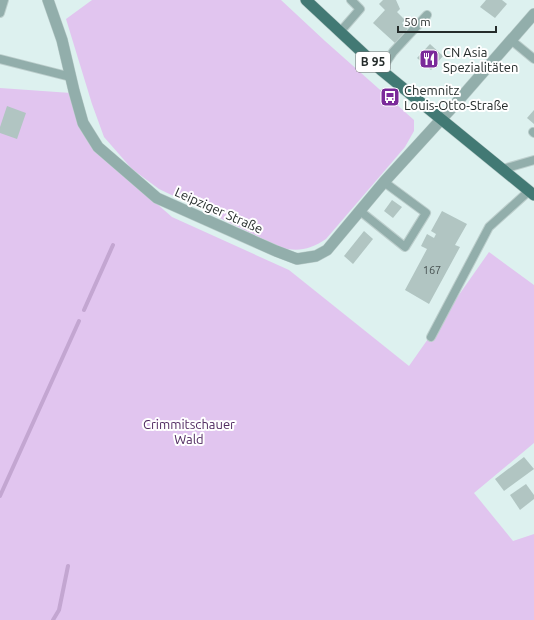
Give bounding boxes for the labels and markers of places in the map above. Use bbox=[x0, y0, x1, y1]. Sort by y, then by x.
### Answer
place label: CN Asia Spezialitäten bbox=[443, 45, 518, 74]
restaurant icon: CN Asia Spezialitäten bbox=[418, 48, 440, 70]
place label: Chemnitz Louis-Otto-Straße bbox=[404, 83, 508, 112]
bus stop icon: Chemnitz Louis-Otto-Straße bbox=[379, 86, 401, 108]

